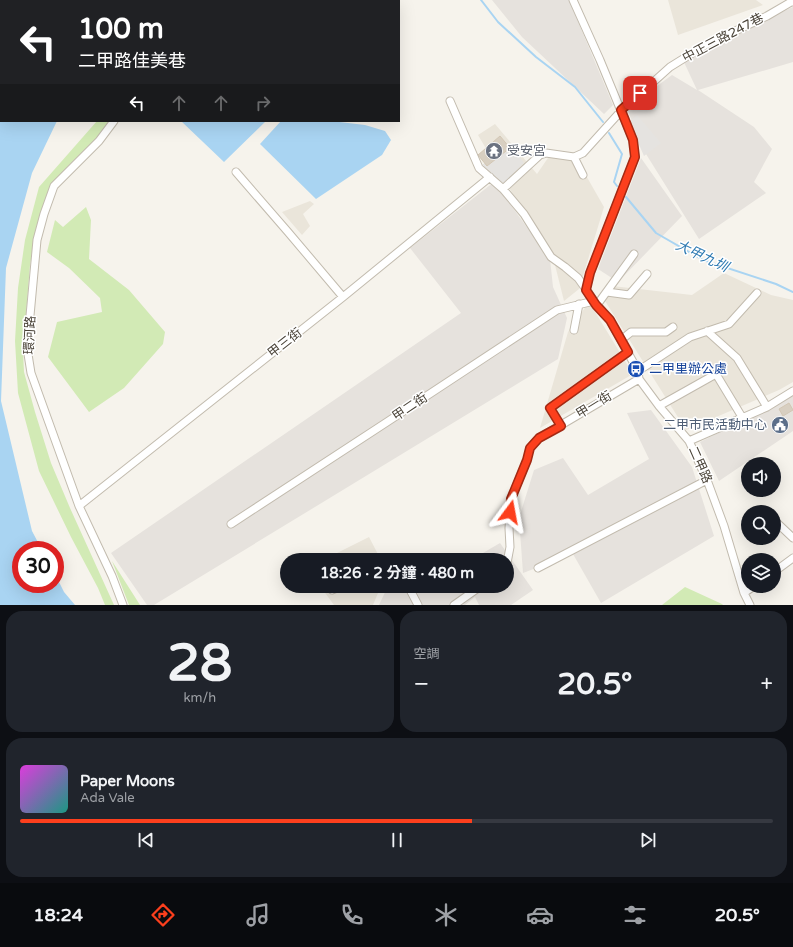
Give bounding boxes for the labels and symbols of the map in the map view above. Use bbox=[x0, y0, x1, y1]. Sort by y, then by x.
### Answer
street label: 中正三路247巷 bbox=[680, 10, 766, 66]
pin bbox=[623, 76, 657, 110]
temple icon: 受安宮 bbox=[484, 141, 504, 161]
place label: 受安宮 bbox=[507, 143, 546, 159]
water label: 大甲九圳 bbox=[673, 236, 733, 276]
street label: 環河路 bbox=[21, 315, 39, 355]
street label: 甲三街 bbox=[265, 325, 305, 361]
bus stop icon: 二甲里辦公處 bbox=[626, 359, 646, 379]
place label: 二甲里辦公處 bbox=[649, 361, 727, 377]
street label: 甲一街 bbox=[573, 388, 615, 422]
street label: 甲二街 bbox=[389, 389, 431, 425]
public building icon: 二甲市民活動中心 bbox=[770, 415, 790, 435]
place label: 二甲市民活動中心 bbox=[663, 417, 767, 433]
street label: 二甲路 bbox=[685, 444, 715, 486]
position arrow bbox=[489, 491, 531, 533]
speed limit sign: 30 bbox=[12, 541, 64, 593]

